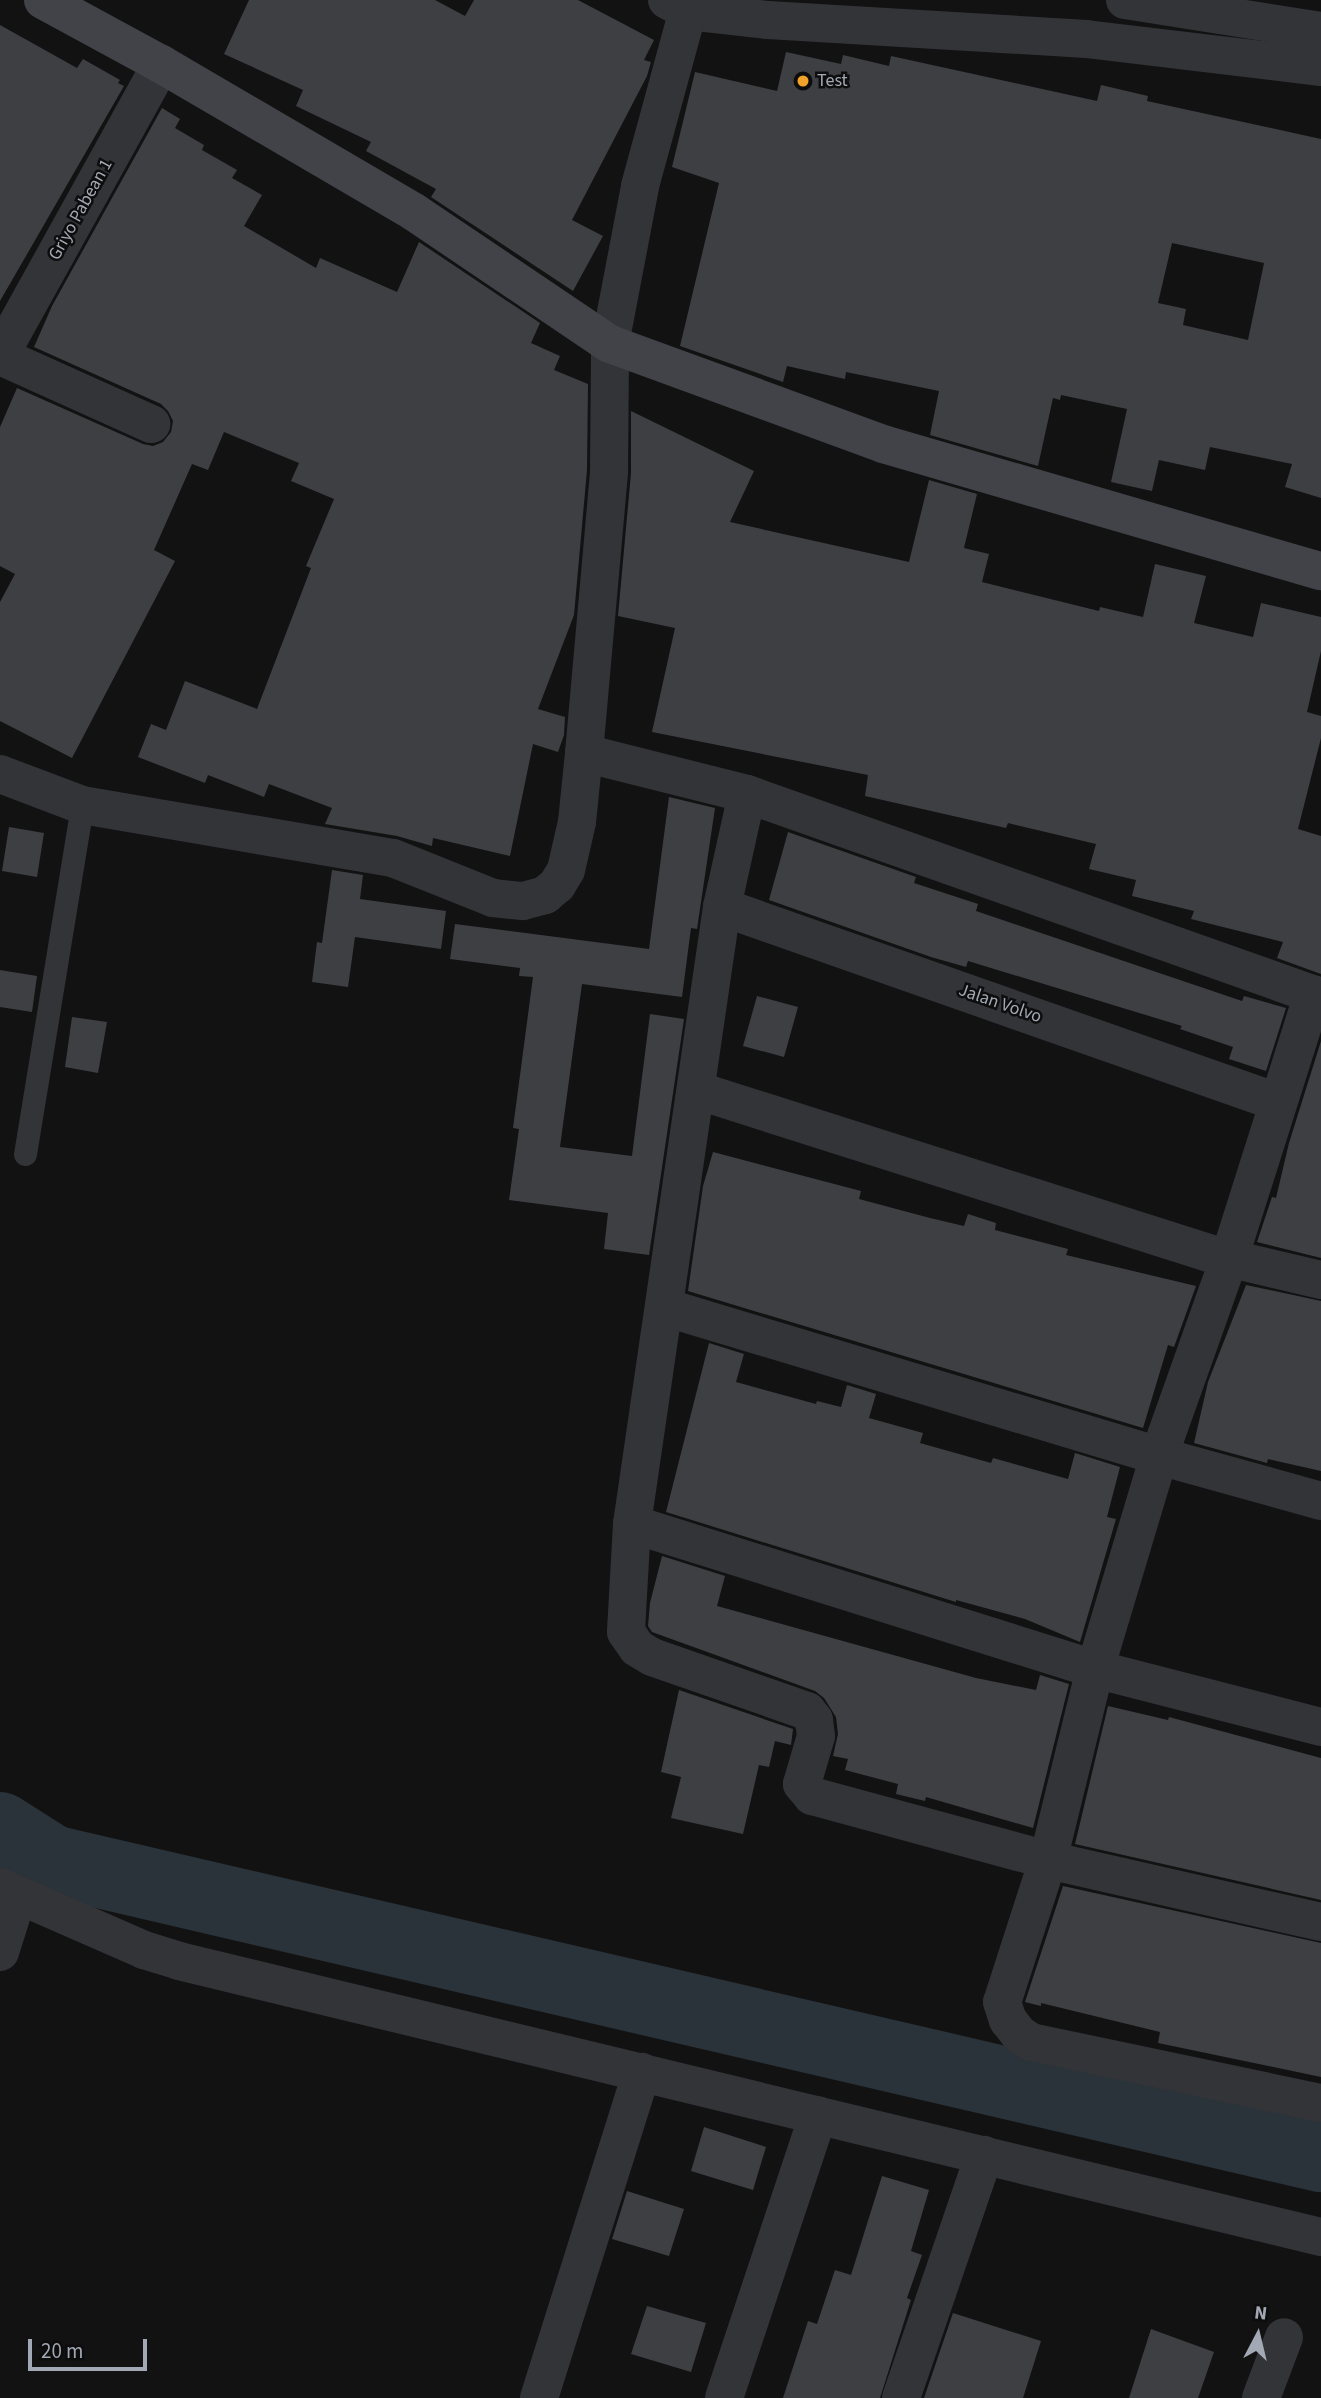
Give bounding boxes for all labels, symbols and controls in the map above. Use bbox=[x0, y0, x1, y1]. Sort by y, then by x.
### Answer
place label: Test bbox=[817, 70, 848, 92]
marker: Test bbox=[795, 73, 811, 89]
street label: Griyo Pabean 1 bbox=[44, 156, 118, 264]
street label: Jalan Volvo bbox=[956, 980, 1044, 1028]
text: N bbox=[1253, 2299, 1269, 2328]
north arrow bbox=[1223, 2300, 1293, 2370]
scale bar bbox=[32, 2324, 150, 2368]
text: 20 m bbox=[41, 2336, 83, 2366]

